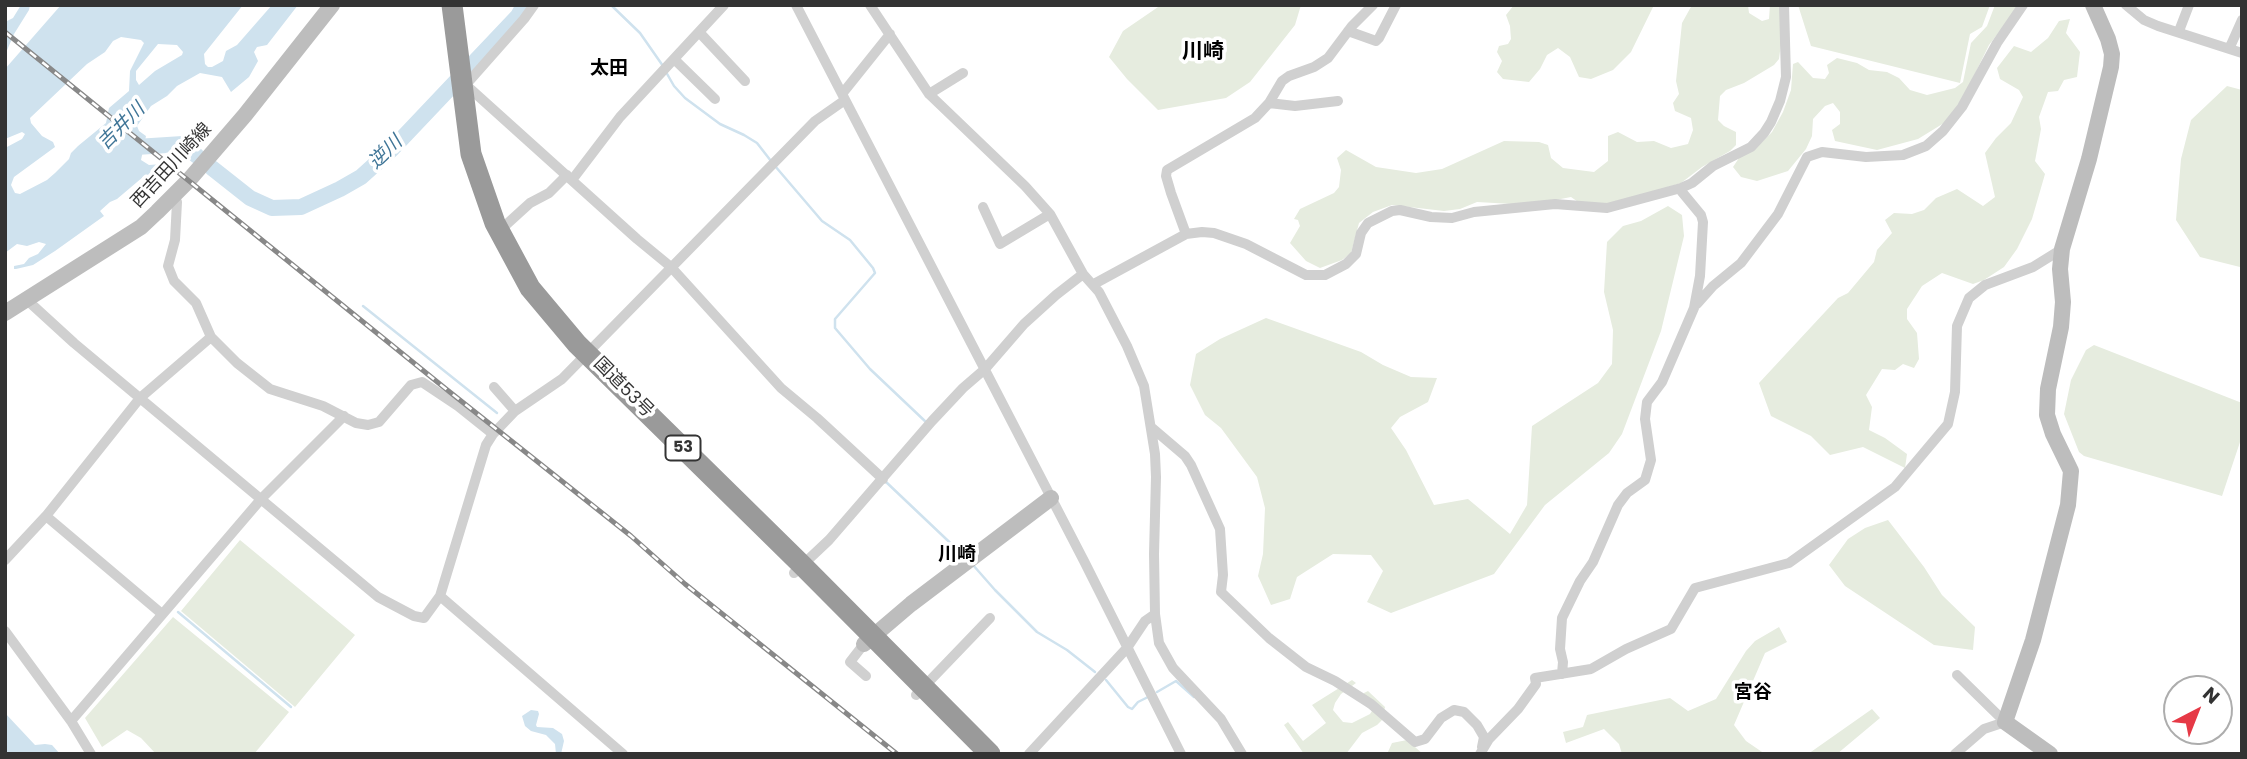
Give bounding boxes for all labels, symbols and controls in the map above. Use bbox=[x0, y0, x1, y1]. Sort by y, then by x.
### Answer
district label: 川崎 bbox=[1182, 40, 1224, 66]
district label: 太田 bbox=[590, 58, 628, 80]
water label: 吉井川 bbox=[94, 99, 150, 155]
street label: 西吉田川崎線 bbox=[127, 119, 217, 213]
water label: 逆川 bbox=[364, 132, 408, 174]
street label: 国道53号 bbox=[589, 354, 657, 422]
road number: 53 bbox=[666, 436, 700, 461]
district label: 川崎 bbox=[938, 544, 976, 566]
north arrow bbox=[2163, 675, 2233, 745]
text: N bbox=[2197, 681, 2225, 710]
district label: 宮谷 bbox=[1734, 682, 1772, 704]

